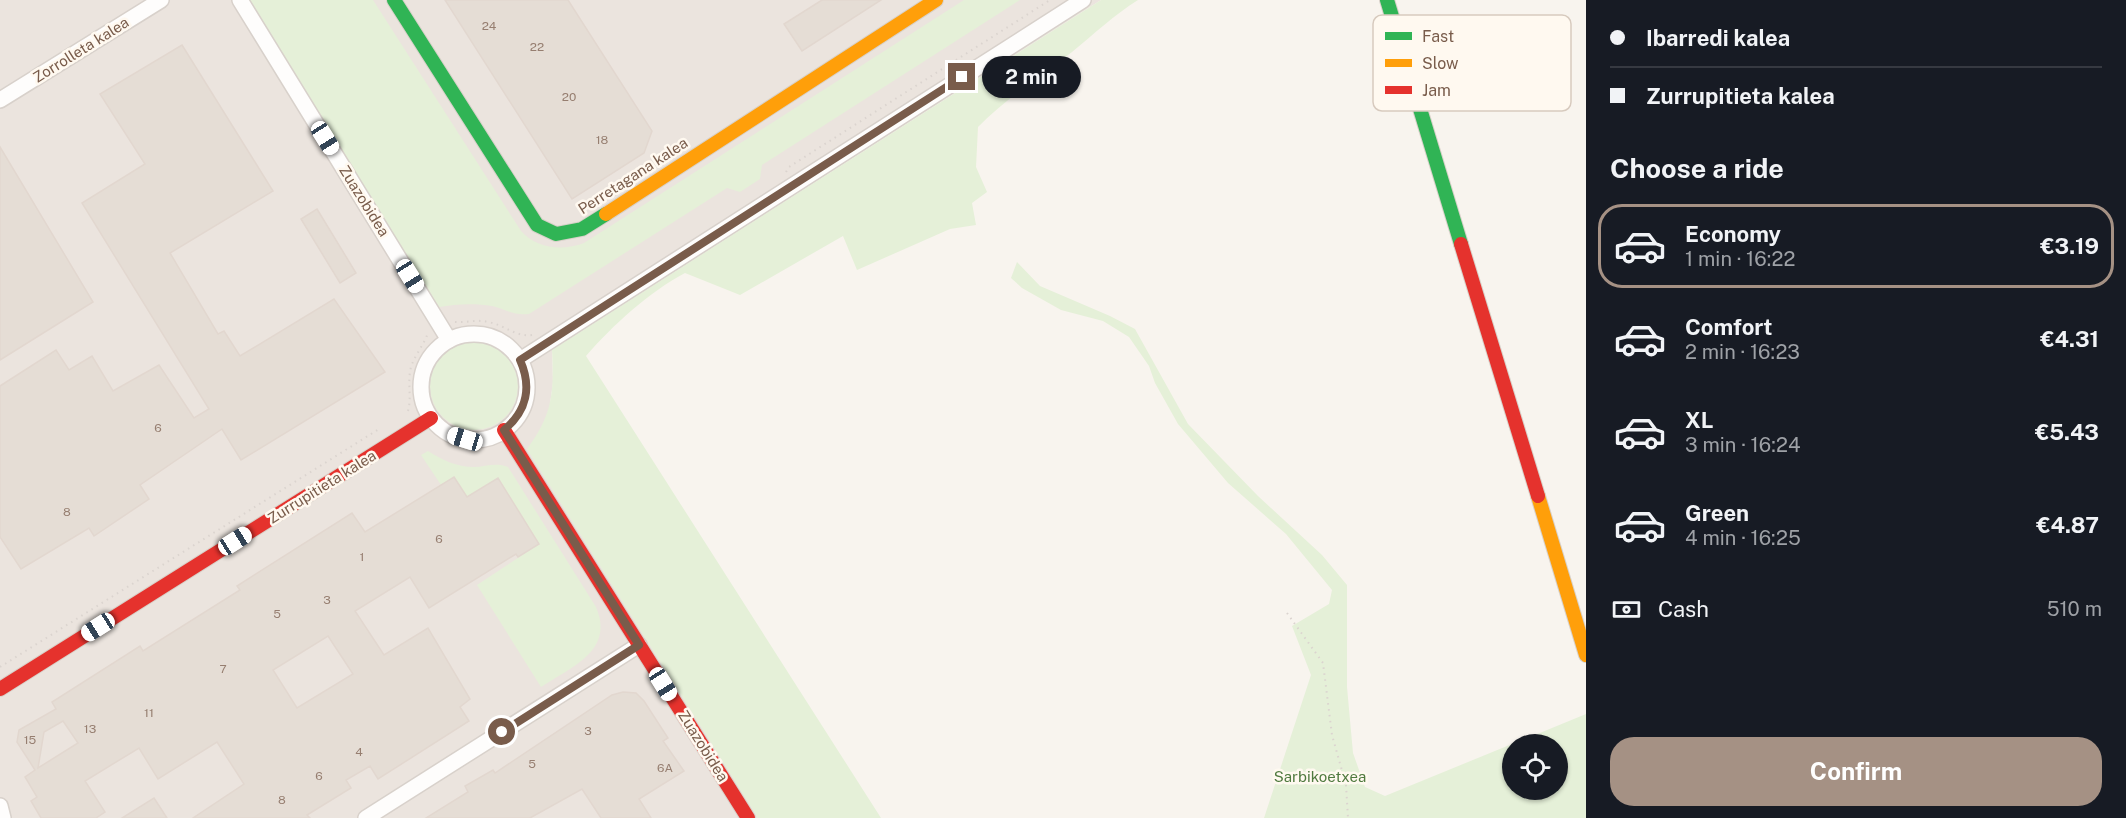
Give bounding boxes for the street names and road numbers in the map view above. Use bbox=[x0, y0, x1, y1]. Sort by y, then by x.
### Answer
street label: Zorrolleta kalea bbox=[30, 13, 132, 86]
street label: Perretagana kalea bbox=[575, 134, 691, 217]
street label: Zuazobidea bbox=[336, 162, 393, 239]
street label: Zurrupitieta kalea bbox=[265, 446, 379, 527]
street label: Zuazobidea bbox=[675, 707, 732, 784]

